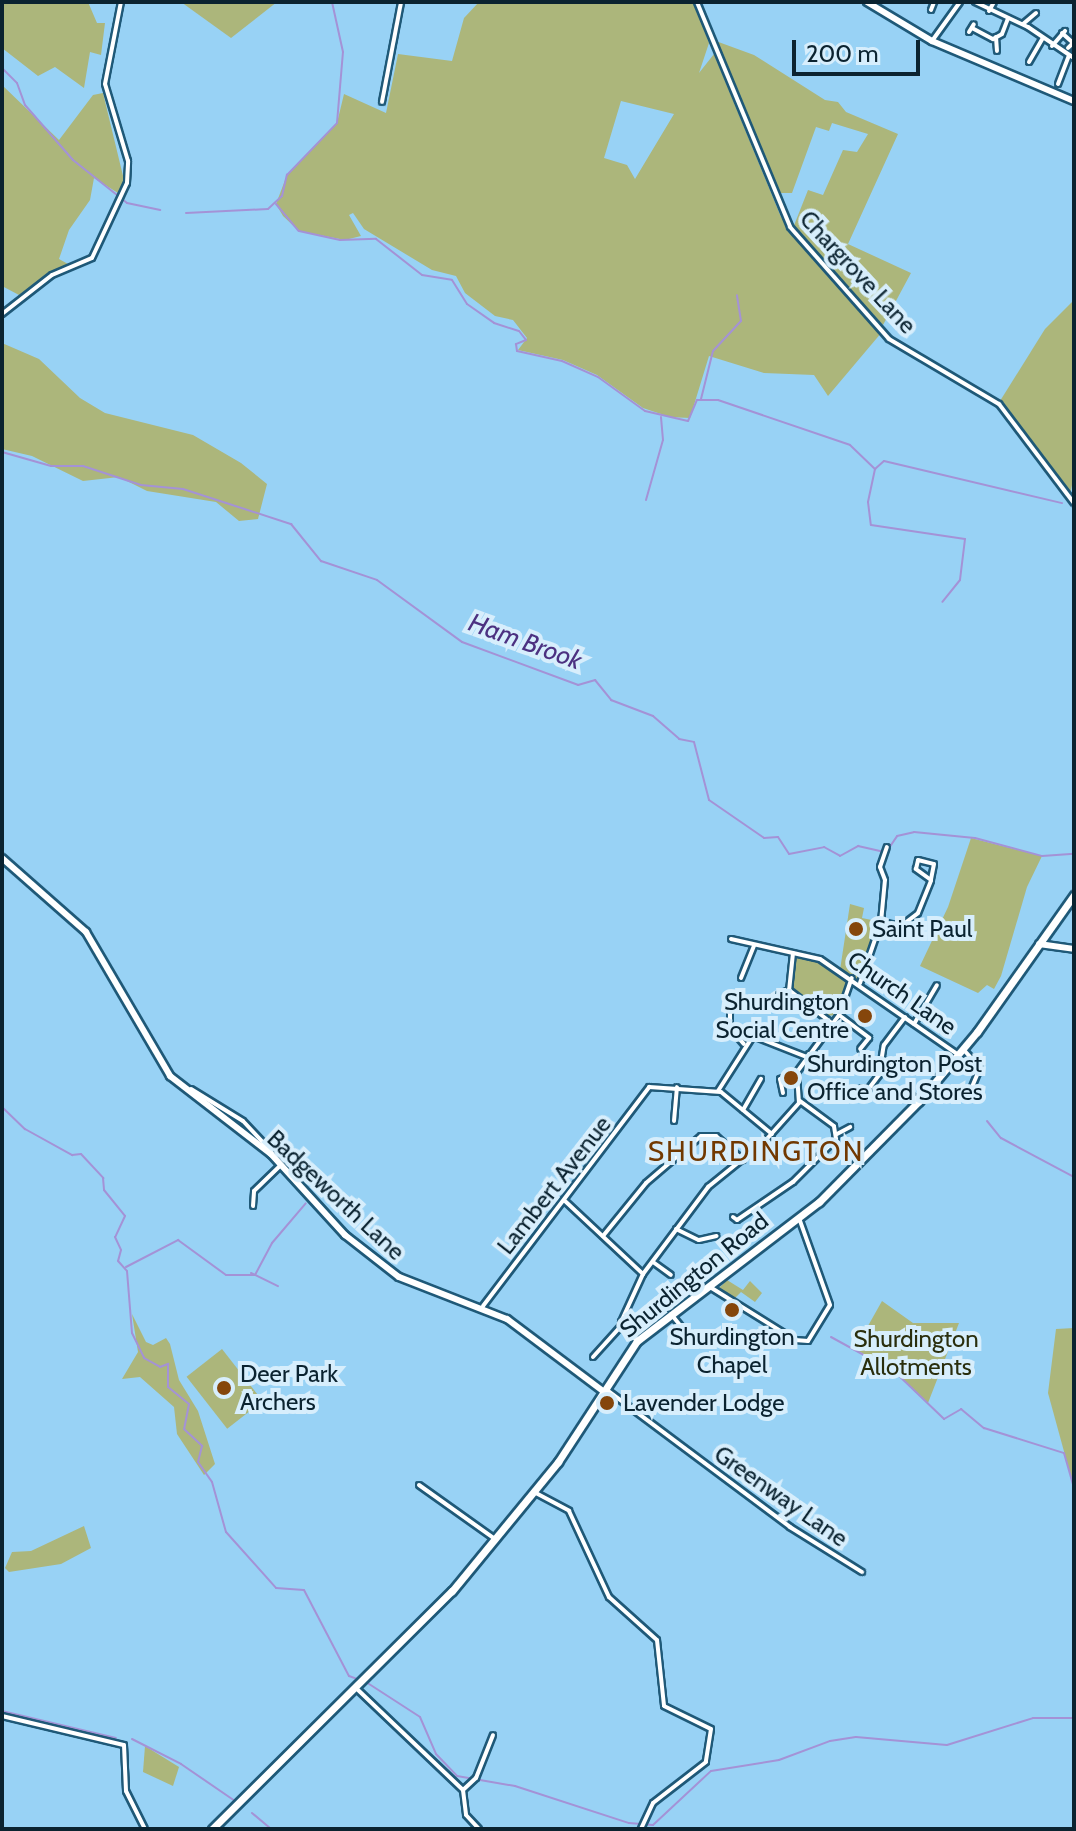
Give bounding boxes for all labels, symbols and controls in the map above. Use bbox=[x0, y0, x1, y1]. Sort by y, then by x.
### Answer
scale bar bbox=[796, 24, 924, 74]
text: 200 m bbox=[806, 39, 879, 68]
street label: Chargrove Lane bbox=[794, 205, 922, 339]
water label: Ham Brook bbox=[464, 607, 586, 677]
place label: Saint Paul bbox=[872, 915, 972, 943]
marker: Saint Paul bbox=[847, 920, 865, 938]
street label: Church Lane bbox=[842, 945, 962, 1041]
place label: Shurdington Social Centre bbox=[716, 988, 849, 1044]
marker: Shurdington Social Centre bbox=[856, 1007, 874, 1025]
place label: Shurdington Post Office and Stores bbox=[807, 1050, 983, 1106]
marker: Shurdington Post Office and Stores bbox=[782, 1069, 800, 1087]
street label: Lambert Avenue bbox=[491, 1110, 617, 1260]
street label: Badgeworth Lane bbox=[261, 1124, 411, 1266]
district label: SHURDINGTON bbox=[648, 1134, 864, 1168]
street label: Shurdington Road bbox=[614, 1206, 774, 1344]
marker: Shurdington Chapel bbox=[723, 1301, 741, 1319]
place label: Shurdington Chapel bbox=[669, 1323, 795, 1379]
park label: Shurdington Allotments bbox=[853, 1325, 979, 1381]
place label: Deer Park Archers bbox=[240, 1360, 338, 1416]
marker: Deer Park Archers bbox=[215, 1379, 233, 1397]
place label: Lavender Lodge bbox=[623, 1389, 785, 1417]
marker: Lavender Lodge bbox=[598, 1394, 616, 1412]
street label: Greenway Lane bbox=[709, 1439, 853, 1553]

